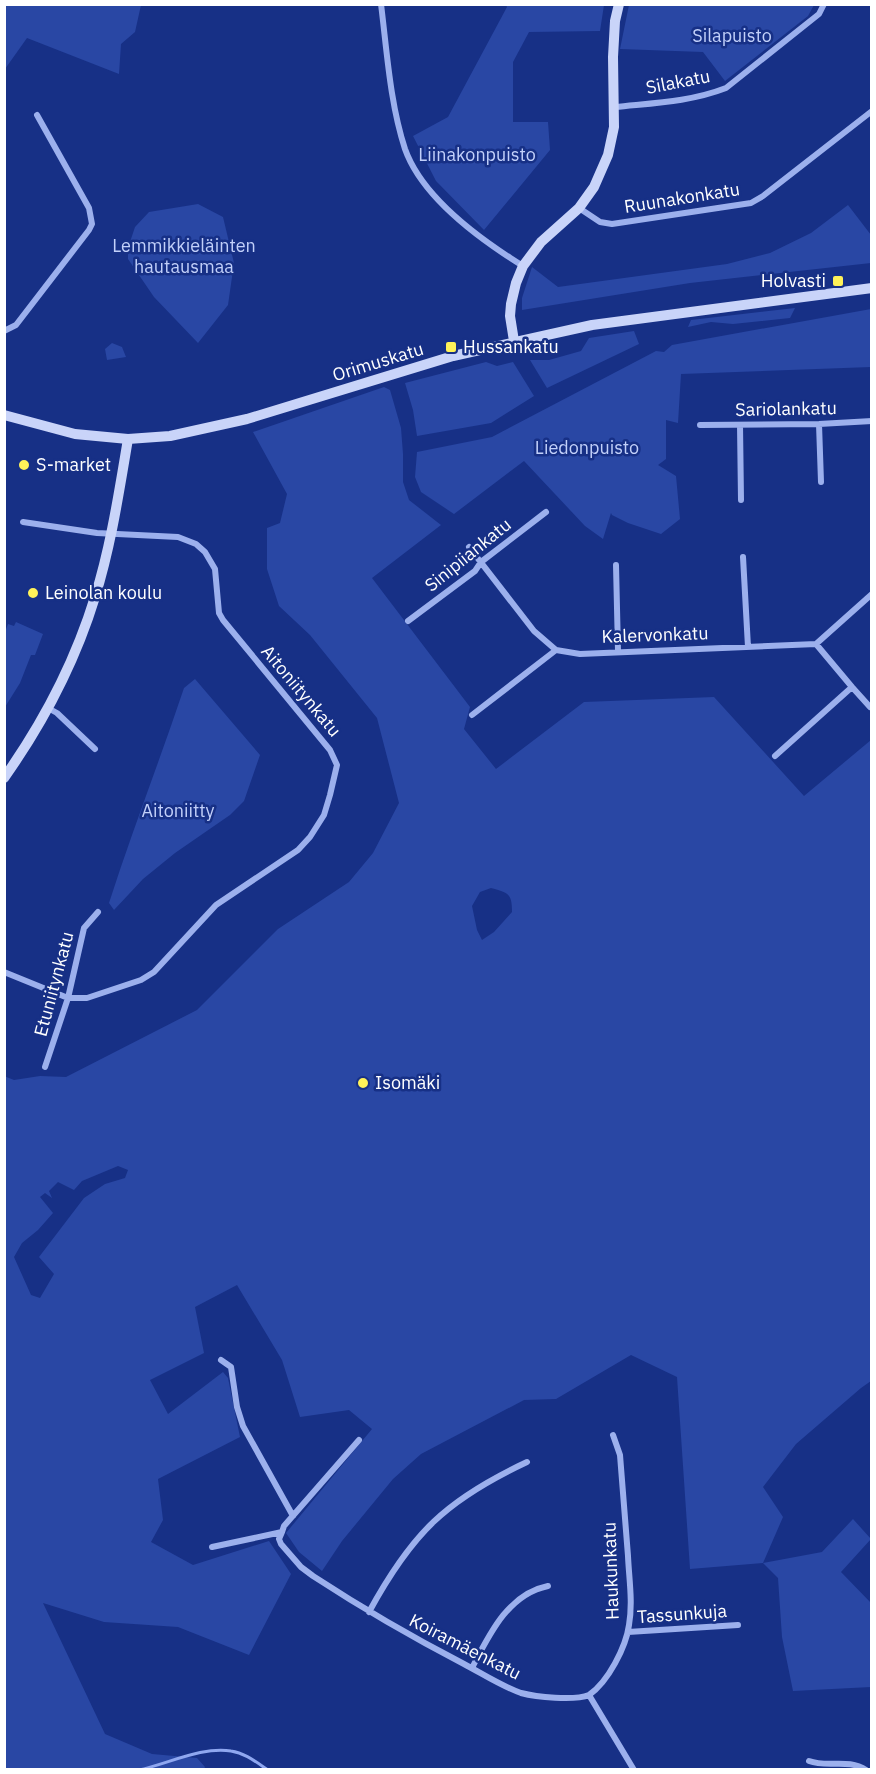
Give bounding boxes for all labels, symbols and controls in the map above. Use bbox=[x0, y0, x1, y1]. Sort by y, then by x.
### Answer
park label: Silapuisto bbox=[692, 24, 772, 47]
street label: Silakatu bbox=[644, 64, 712, 99]
park label: Liinakonpuisto bbox=[418, 143, 536, 166]
street label: Ruunakonkatu bbox=[622, 177, 741, 218]
park label: Lemmikkieläinten hautausmaa bbox=[112, 234, 256, 278]
place label: Holvasti bbox=[761, 269, 826, 292]
marker: Holvasti bbox=[831, 274, 845, 288]
place label: Hussankatu bbox=[463, 335, 559, 358]
street label: Orimuskatu bbox=[329, 337, 426, 386]
marker: Hussankatu bbox=[444, 340, 458, 354]
street label: Sariolankatu bbox=[735, 396, 837, 421]
park label: Liedonpuisto bbox=[535, 436, 639, 459]
place label: S-market bbox=[36, 453, 111, 476]
marker: S-market bbox=[17, 458, 31, 472]
street label: Sinipiiankatu bbox=[420, 513, 516, 596]
place label: Leinolan koulu bbox=[45, 581, 162, 604]
marker: Leinolan koulu bbox=[26, 586, 40, 600]
street label: Kalervonkatu bbox=[601, 621, 709, 648]
street label: Aitoniitynkatu bbox=[256, 640, 346, 741]
park label: Aitoniitty bbox=[141, 799, 215, 822]
street label: Etuniitynkatu bbox=[29, 929, 79, 1039]
place label: Isomäki bbox=[375, 1071, 440, 1094]
marker: Isomäki bbox=[356, 1076, 370, 1090]
street label: Haukunkatu bbox=[597, 1522, 624, 1620]
street label: Tassunkuja bbox=[636, 1599, 728, 1628]
street label: Koiramäenkatu bbox=[405, 1608, 525, 1685]

